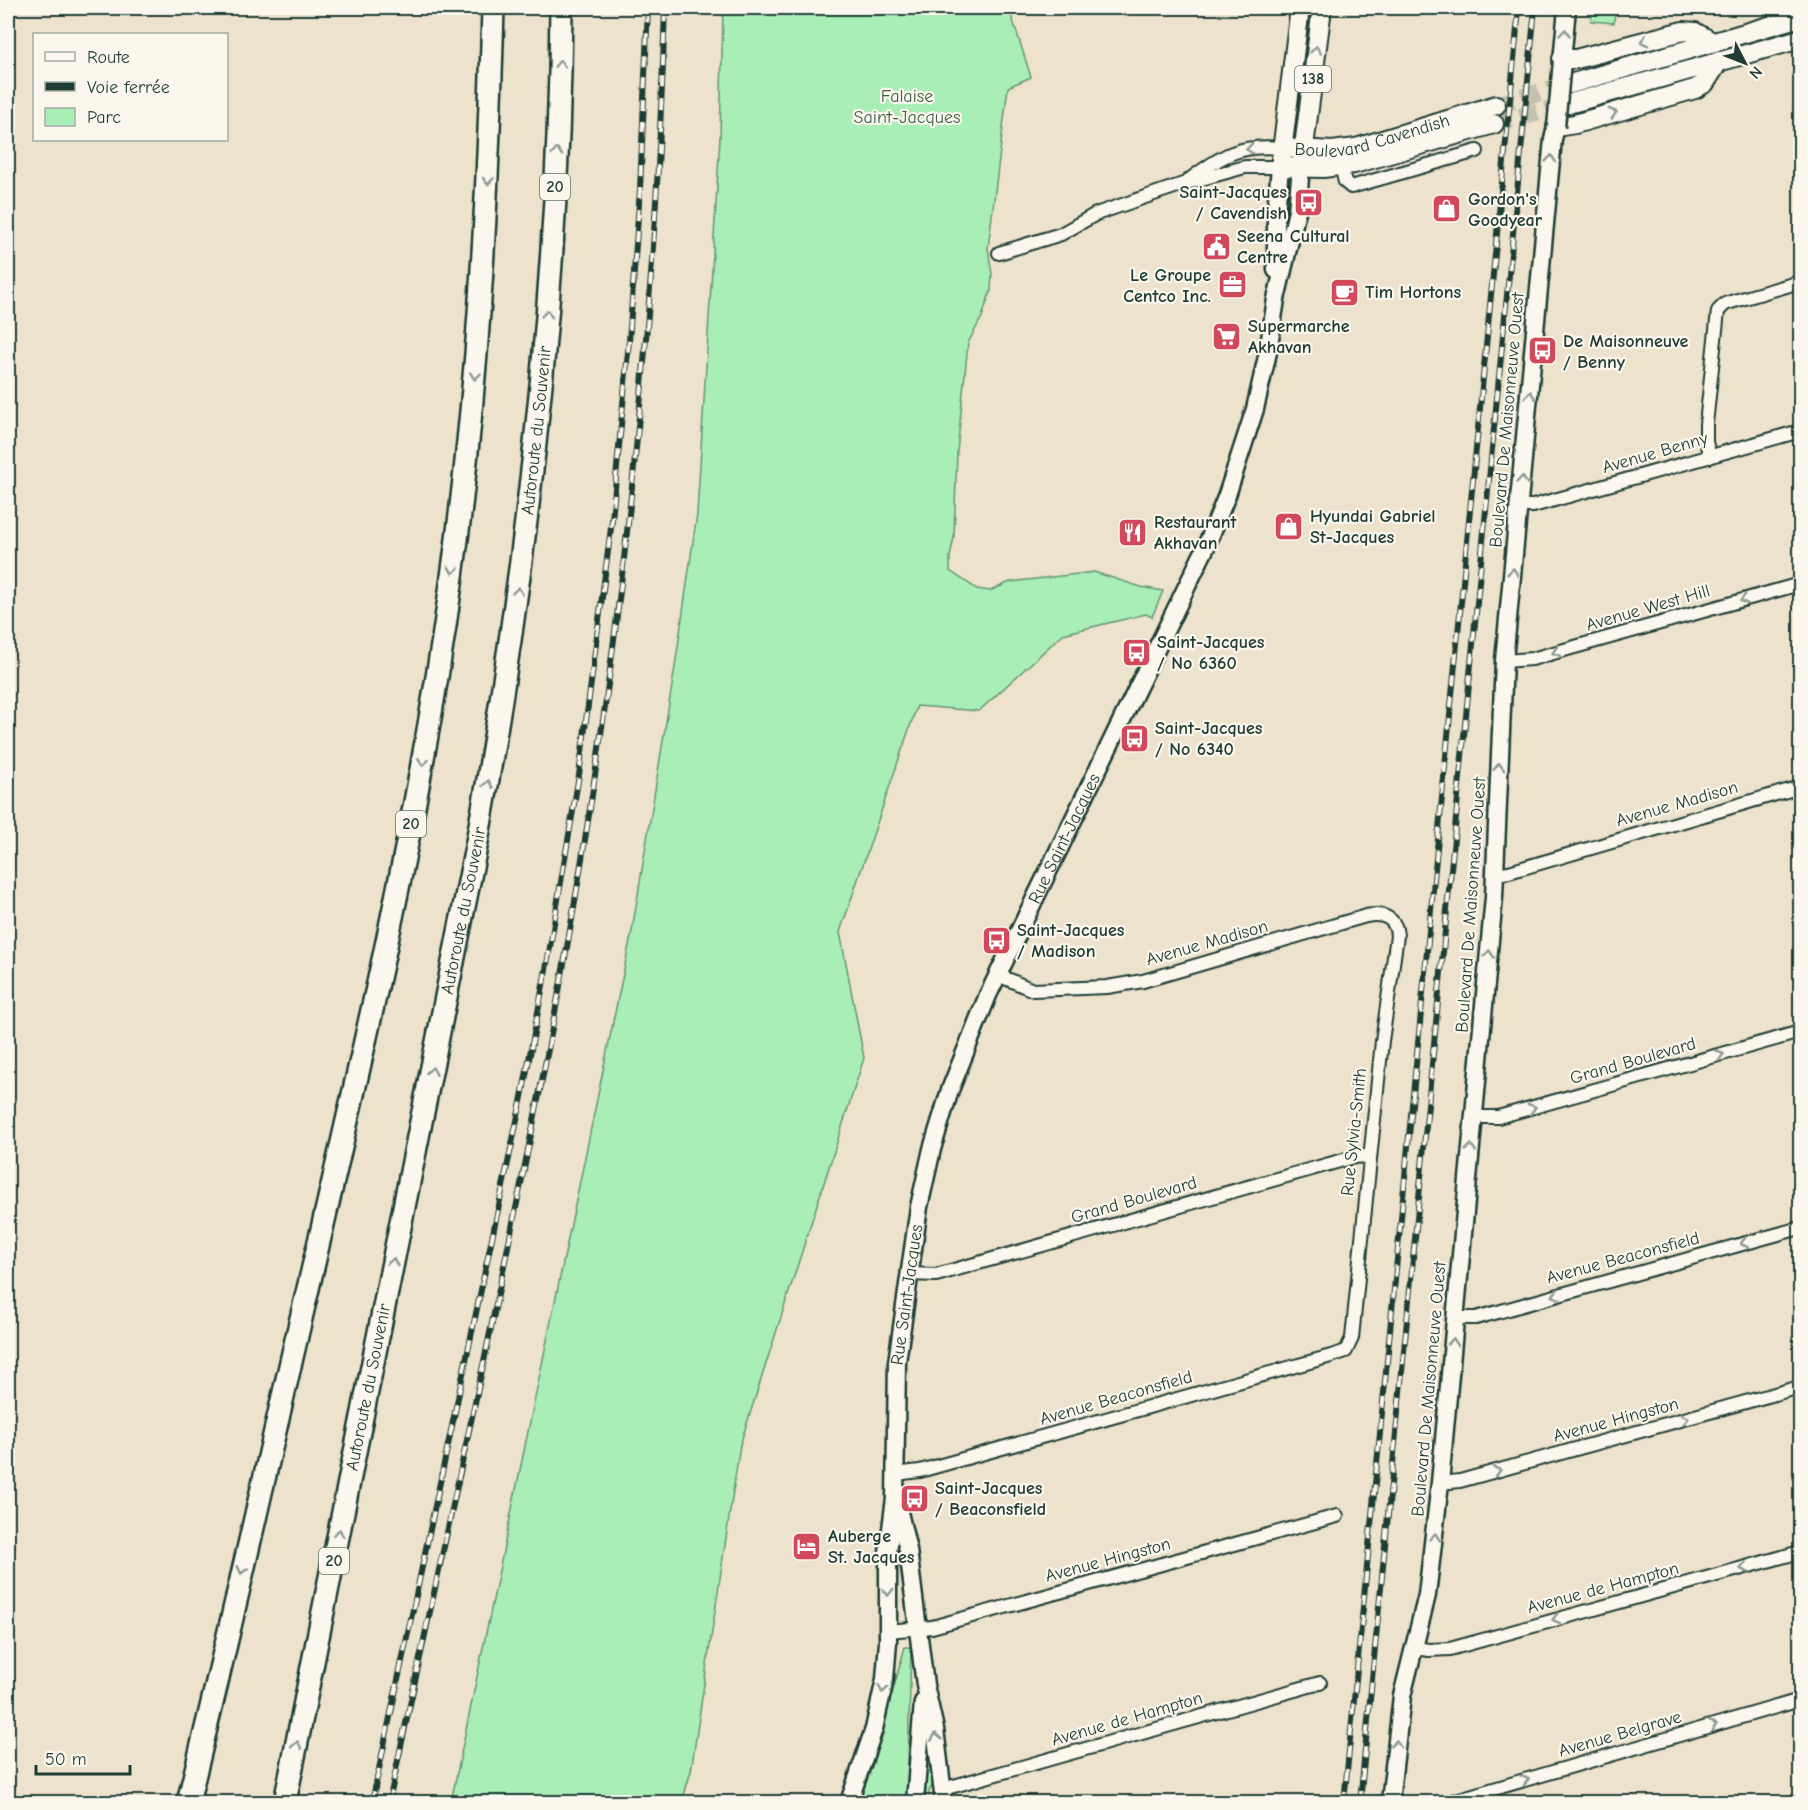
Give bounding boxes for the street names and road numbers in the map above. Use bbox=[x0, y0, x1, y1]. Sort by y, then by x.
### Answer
road number: 138 bbox=[1295, 66, 1331, 92]
street label: Boulevard Cavendish bbox=[1294, 109, 1452, 162]
road number: 20 bbox=[540, 174, 570, 200]
street label: Boulevard De Maisonneuve Ouest bbox=[1485, 291, 1529, 548]
street label: Autoroute du Souvenir bbox=[517, 344, 555, 516]
street label: Avenue Benny bbox=[1600, 428, 1711, 478]
street label: Avenue West Hill bbox=[1584, 580, 1712, 636]
street label: Rue Saint-Jacques bbox=[1024, 770, 1105, 907]
street label: Boulevard De Maisonneuve Ouest bbox=[1452, 776, 1490, 1033]
street label: Avenue Madison bbox=[1614, 777, 1740, 831]
road number: 20 bbox=[396, 811, 426, 837]
street label: Autoroute du Souvenir bbox=[436, 825, 490, 996]
street label: Avenue Madison bbox=[1144, 916, 1270, 970]
street label: Grand Boulevard bbox=[1568, 1033, 1698, 1089]
street label: Rue Sylvia-Smith bbox=[1337, 1067, 1371, 1197]
street label: Grand Boulevard bbox=[1069, 1172, 1199, 1228]
street label: Rue Saint-Jacques bbox=[886, 1223, 927, 1366]
street label: Avenue Beaconsfield bbox=[1544, 1227, 1702, 1289]
street label: Boulevard De Maisonneuve Ouest bbox=[1407, 1260, 1451, 1517]
street label: Autoroute du Souvenir bbox=[341, 1301, 395, 1473]
street label: Avenue Beaconsfield bbox=[1037, 1366, 1195, 1430]
street label: Avenue Hingston bbox=[1551, 1393, 1681, 1447]
street label: Avenue Hingston bbox=[1043, 1533, 1173, 1587]
road number: 20 bbox=[319, 1548, 349, 1574]
street label: Avenue de Hampton bbox=[1525, 1558, 1681, 1618]
street label: Avenue de Hampton bbox=[1049, 1687, 1205, 1751]
street label: Avenue Belgrave bbox=[1556, 1706, 1684, 1762]

